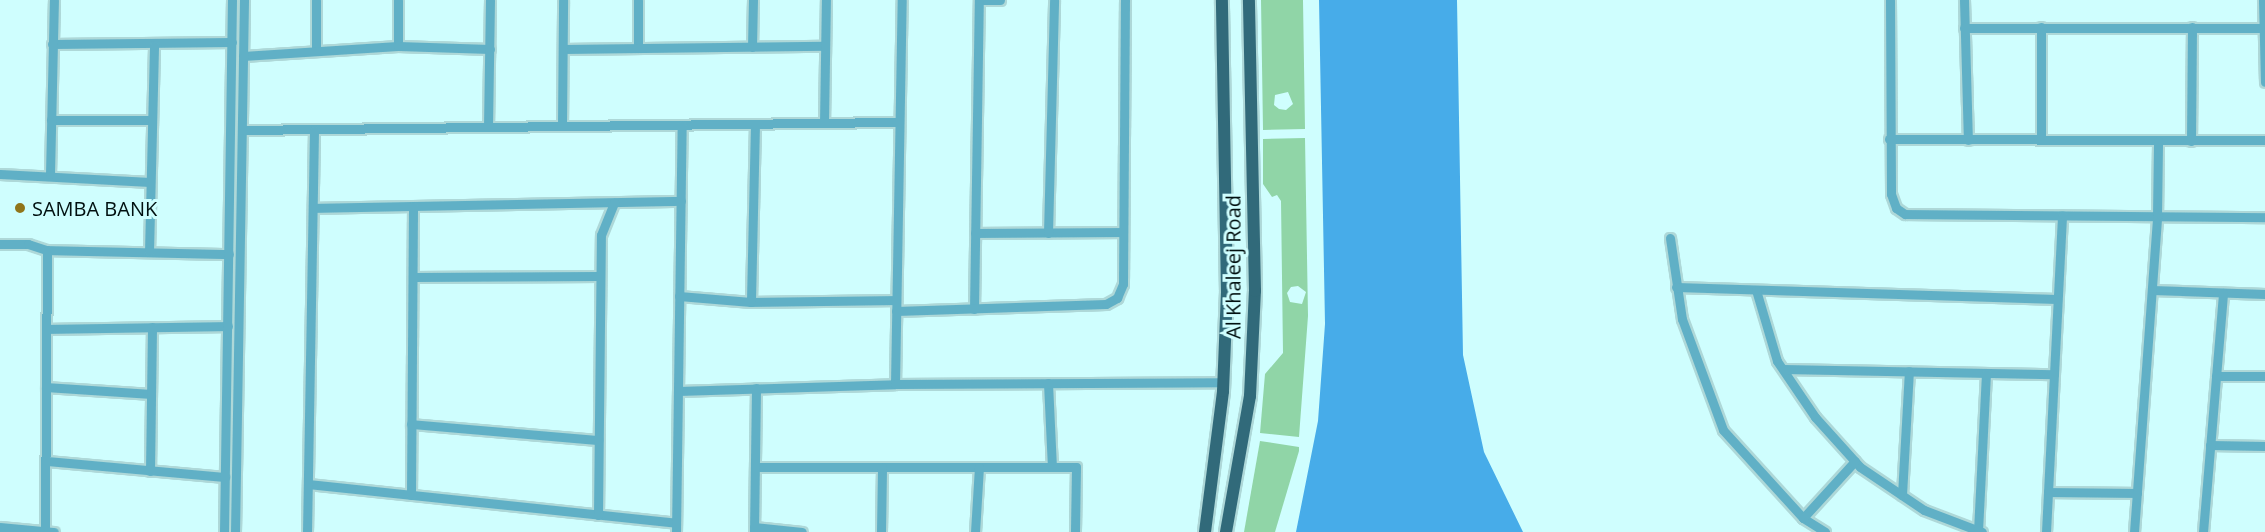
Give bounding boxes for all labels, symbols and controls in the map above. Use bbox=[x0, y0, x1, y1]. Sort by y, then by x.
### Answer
street label: Al Khaleej Road bbox=[1221, 195, 1245, 339]
place label: SAMBA BANK bbox=[32, 196, 157, 220]
marker: SAMBA BANK bbox=[13, 201, 27, 215]

